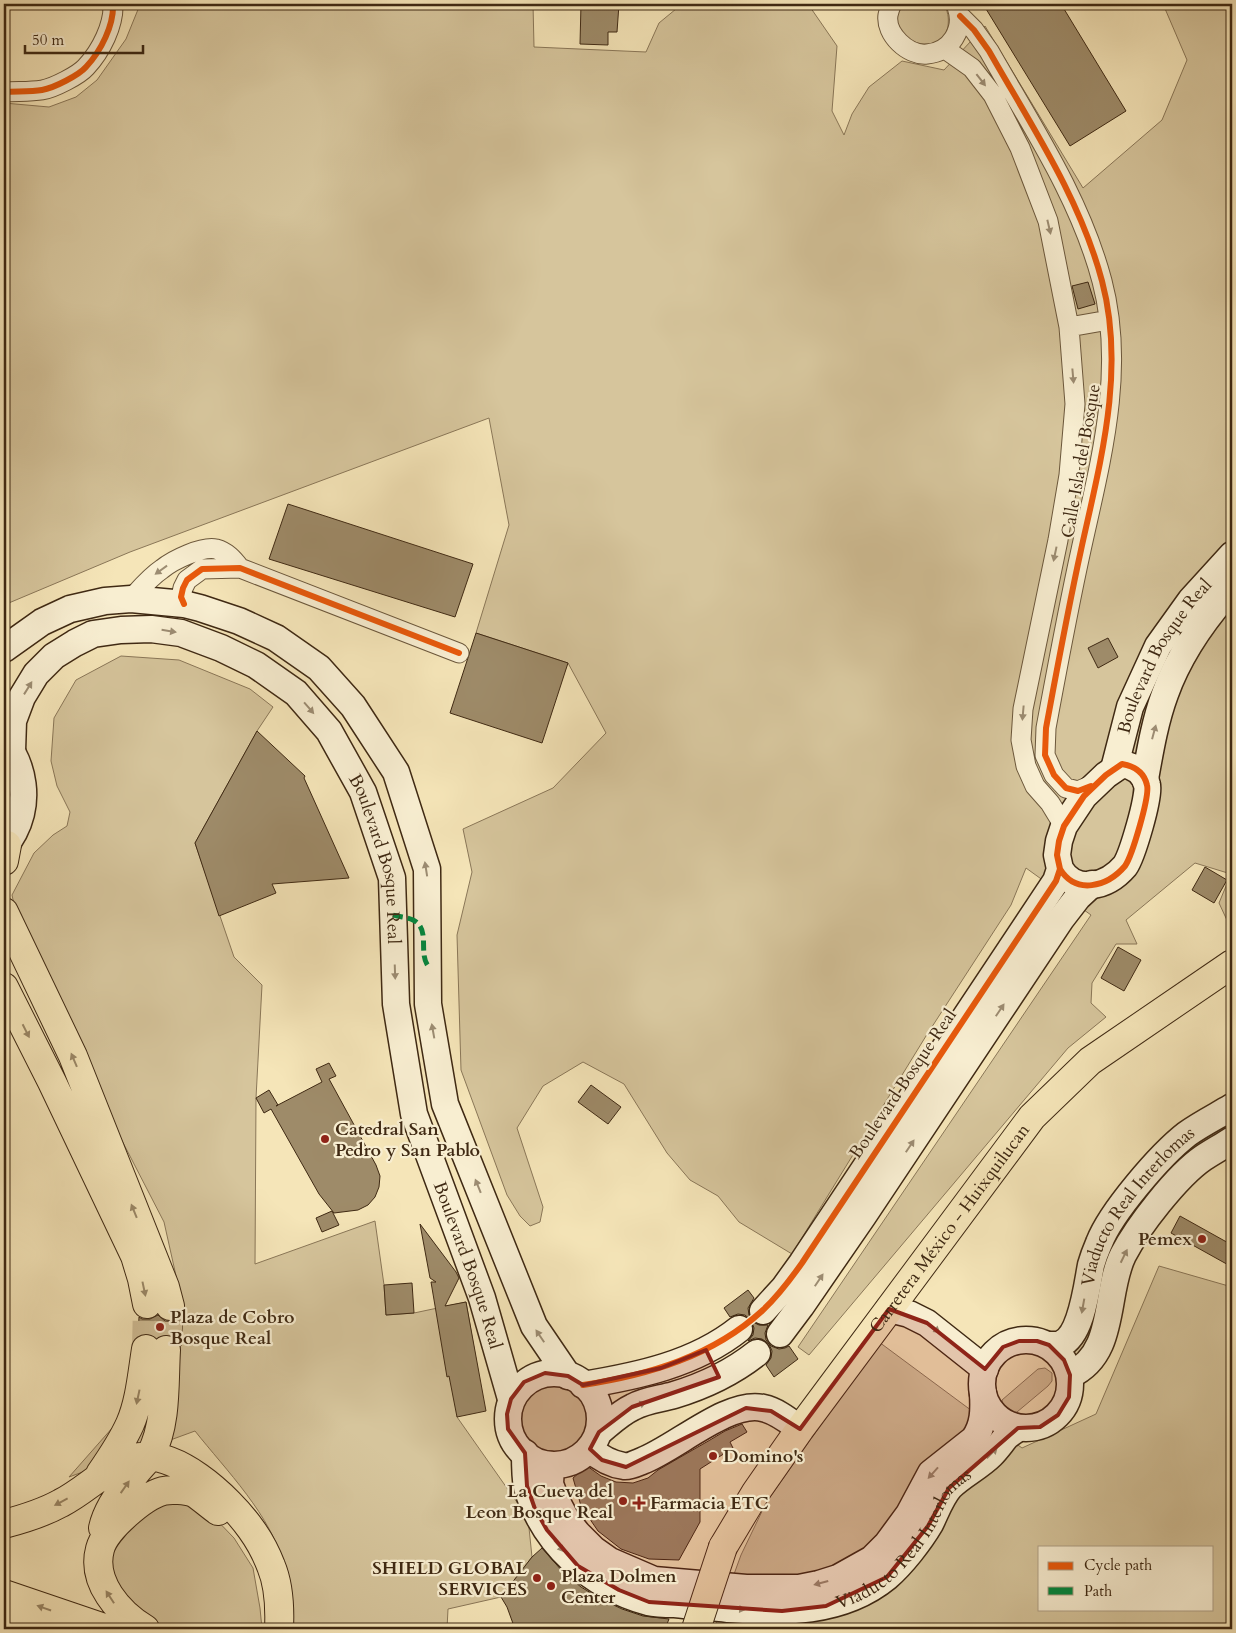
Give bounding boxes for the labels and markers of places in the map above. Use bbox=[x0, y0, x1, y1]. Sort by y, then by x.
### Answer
place label: Catedral San Pedro y San Pablo bbox=[335, 1117, 480, 1163]
marker: Catedral San Pedro y San Pablo bbox=[319, 1133, 331, 1145]
place label: Pemex bbox=[1138, 1227, 1192, 1252]
marker: Pemex bbox=[1196, 1233, 1208, 1245]
place label: Plaza de Cobro Bosque Real bbox=[170, 1305, 295, 1351]
marker: Plaza de Cobro Bosque Real bbox=[154, 1321, 166, 1333]
place label: Domino's bbox=[723, 1444, 803, 1469]
marker: Domino's bbox=[707, 1450, 719, 1462]
place label: La Cueva del Leon Bosque Real bbox=[465, 1479, 613, 1525]
place label: Farmacia ETC bbox=[650, 1491, 769, 1516]
marker: La Cueva del Leon Bosque Real bbox=[617, 1495, 629, 1507]
marker: Farmacia ETC bbox=[632, 1496, 646, 1510]
place label: SHIELD GLOBAL SERVICES bbox=[372, 1556, 528, 1602]
place label: Plaza Dolmen Center bbox=[561, 1564, 677, 1610]
marker: SHIELD GLOBAL SERVICES bbox=[531, 1572, 543, 1584]
marker: Plaza Dolmen Center bbox=[545, 1580, 557, 1592]

